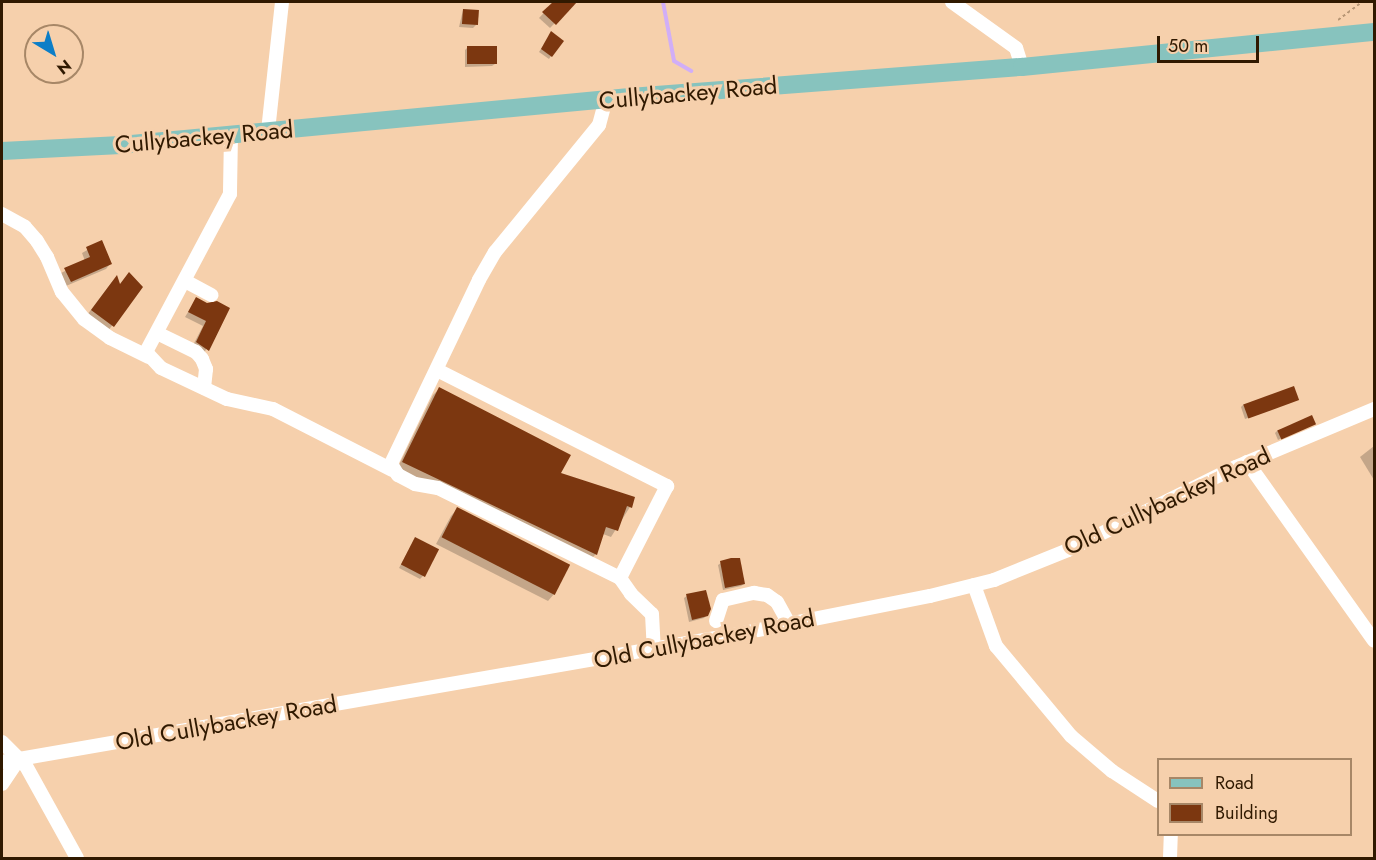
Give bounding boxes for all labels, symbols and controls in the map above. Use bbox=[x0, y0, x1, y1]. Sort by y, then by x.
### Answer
north arrow bbox=[24, 24, 84, 84]
scale bar bbox=[1160, 24, 1262, 62]
text: 50 m bbox=[1168, 33, 1208, 59]
text: N bbox=[52, 54, 76, 80]
street label: Cullybackey Road bbox=[598, 71, 778, 115]
street label: Cullybackey Road bbox=[114, 115, 294, 159]
street label: Old Cullybackey Road bbox=[1059, 441, 1275, 561]
street label: Old Cullybackey Road bbox=[591, 603, 817, 675]
street label: Old Cullybackey Road bbox=[113, 689, 339, 757]
legend bbox=[1157, 758, 1352, 836]
text: Road bbox=[1215, 770, 1254, 796]
text: Building bbox=[1215, 800, 1278, 826]

